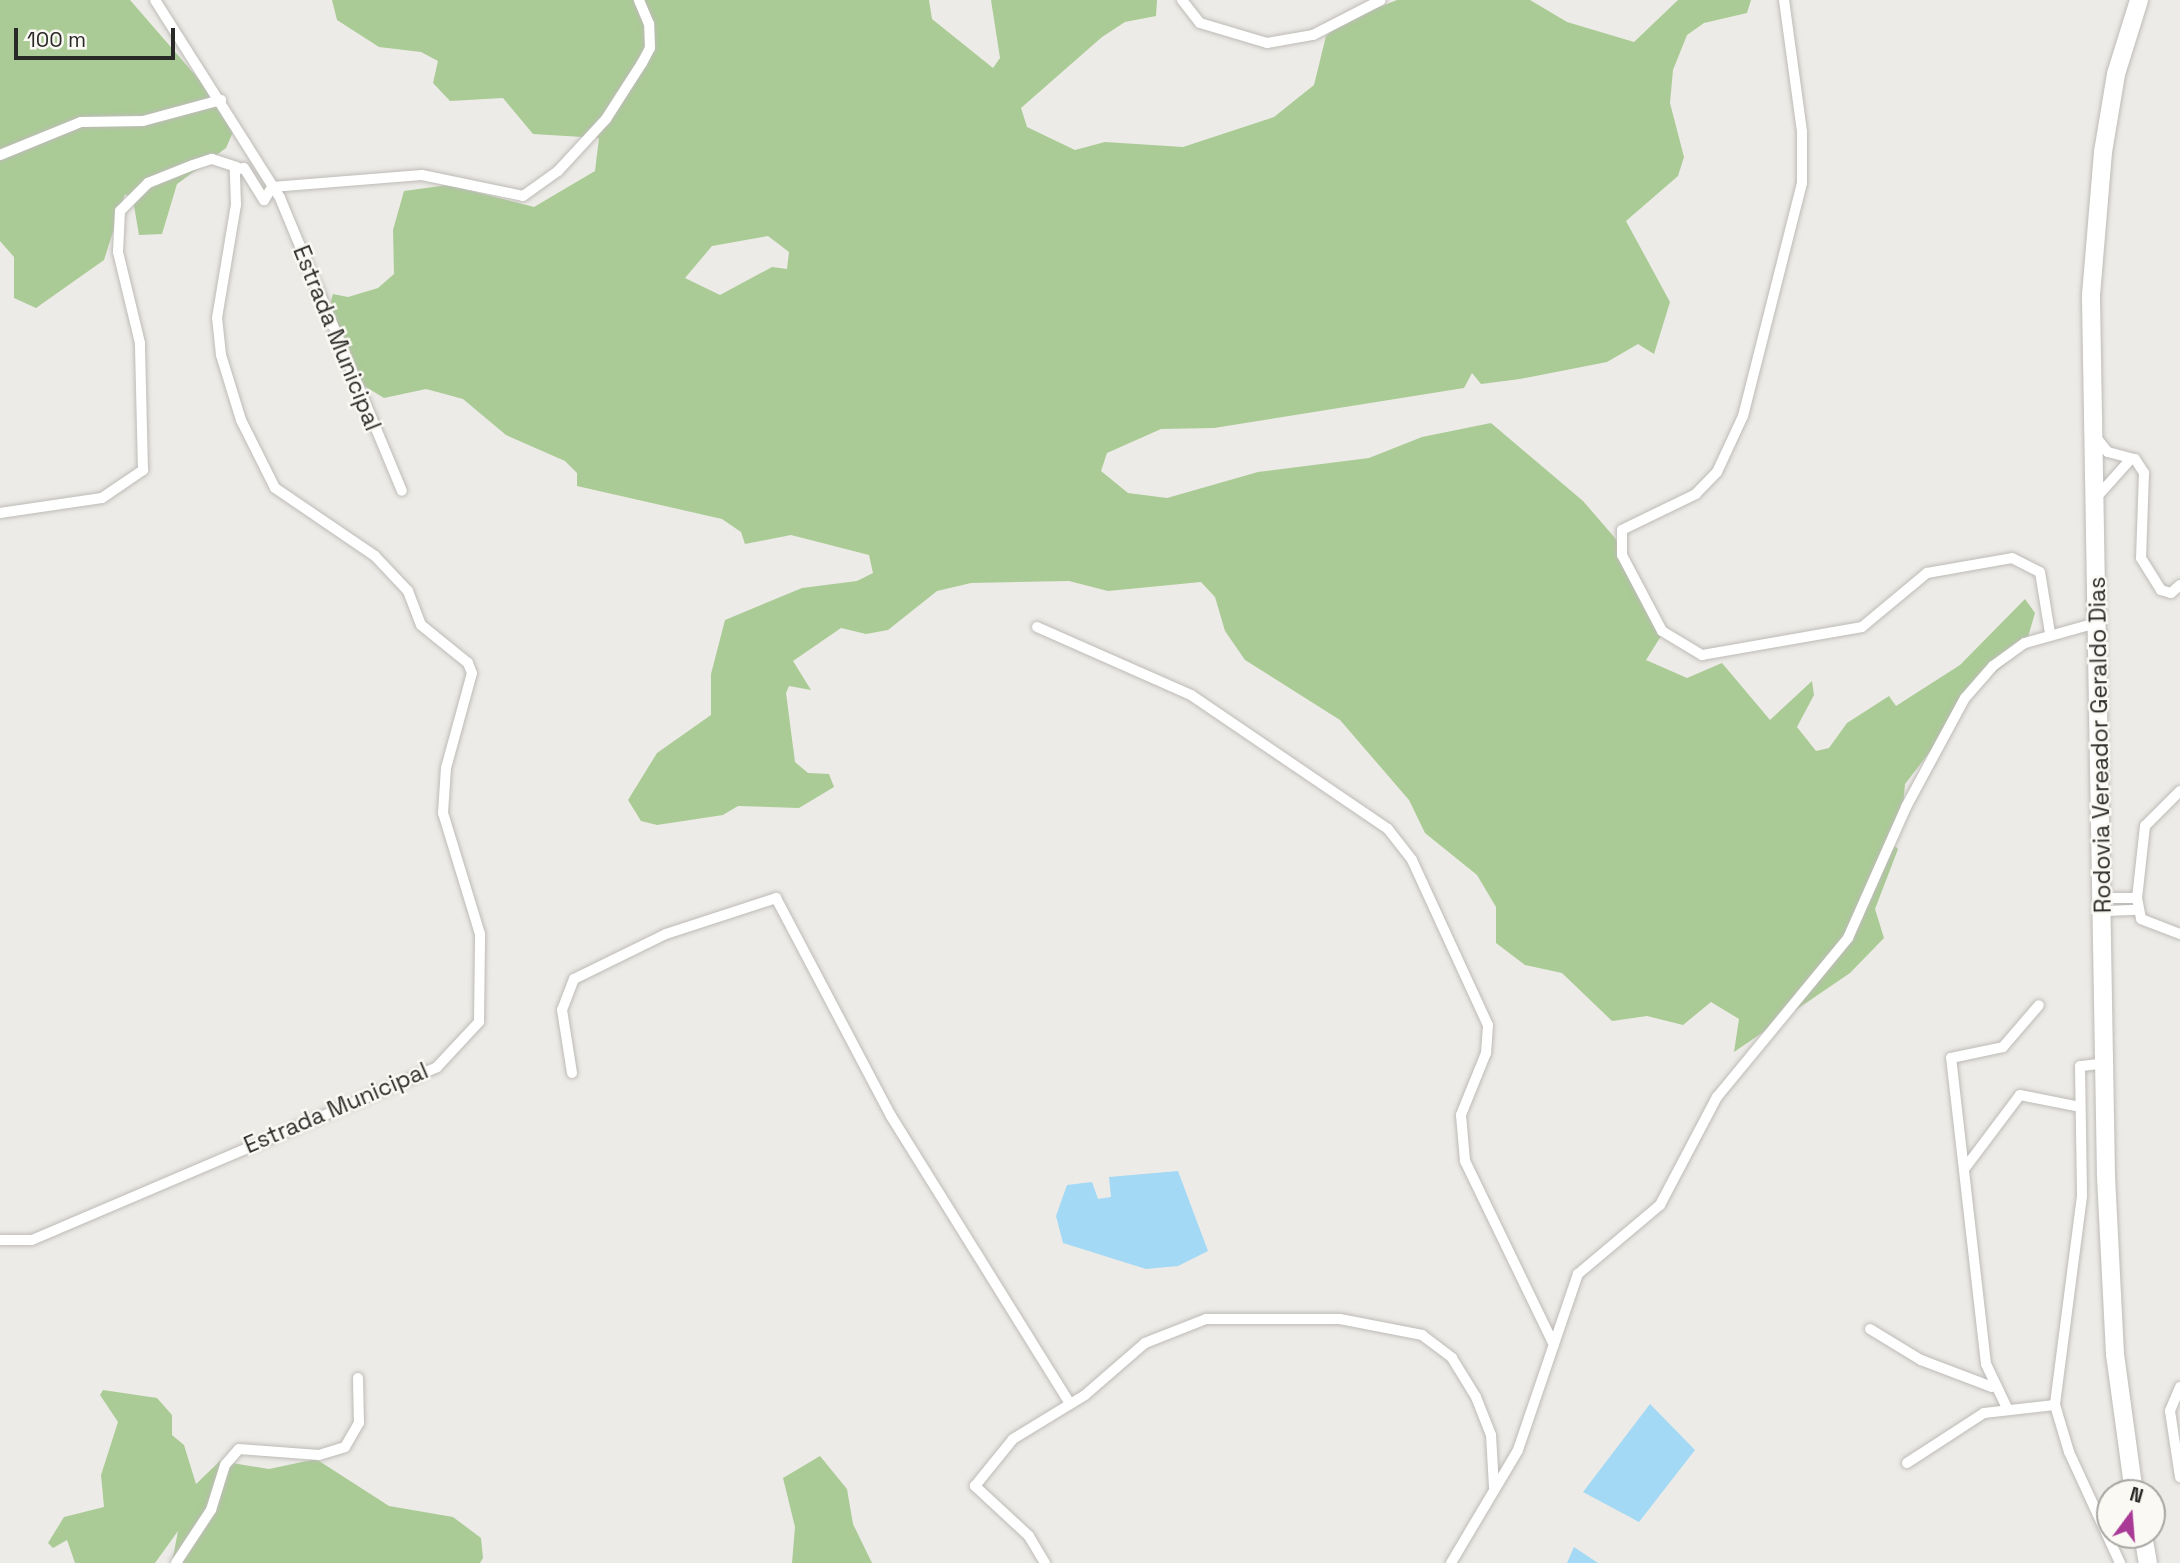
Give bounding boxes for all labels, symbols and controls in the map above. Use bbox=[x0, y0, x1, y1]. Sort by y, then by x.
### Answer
scale bar bbox=[18, 14, 178, 58]
text: 100 m bbox=[27, 26, 86, 53]
street label: Estrada Municipal bbox=[287, 241, 387, 435]
street label: Rodovia Vereador Geraldo Dias bbox=[2083, 576, 2117, 914]
street label: Estrada Municipal bbox=[240, 1057, 432, 1159]
north arrow bbox=[2096, 1479, 2166, 1549]
text: N bbox=[2127, 1481, 2146, 1509]

